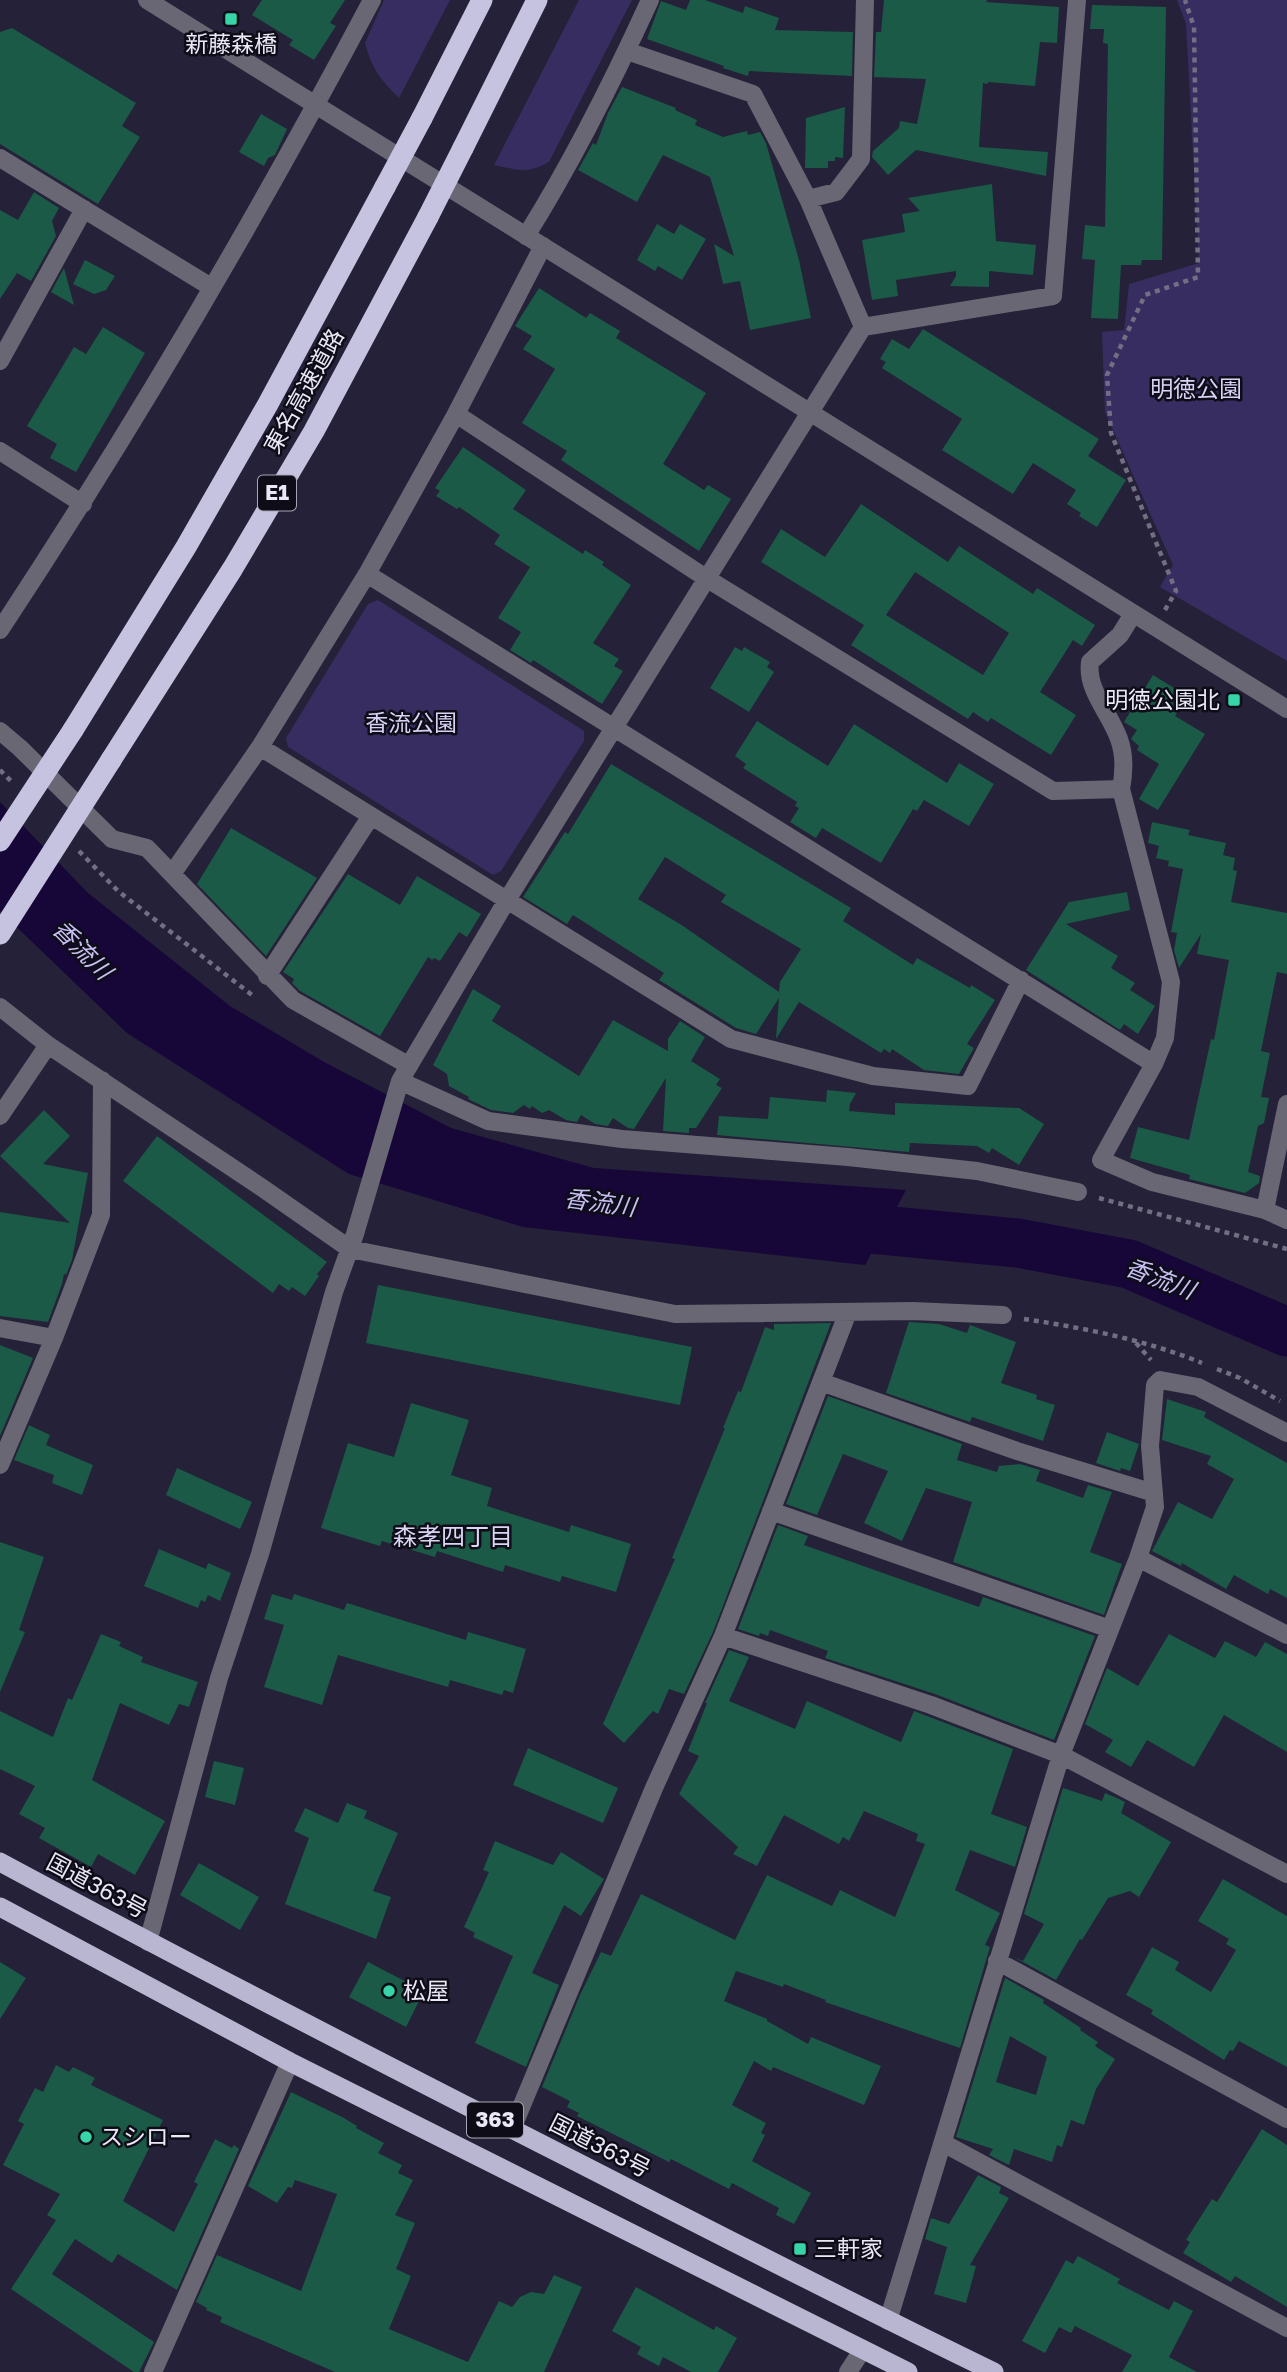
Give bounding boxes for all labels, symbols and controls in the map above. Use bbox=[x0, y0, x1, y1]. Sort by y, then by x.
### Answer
marker: 新藤森橋 bbox=[223, 11, 239, 27]
place label: 新藤森橋 bbox=[185, 29, 277, 57]
street label: 東名高速道路 bbox=[257, 323, 349, 458]
park label: 明徳公園 bbox=[1150, 374, 1242, 402]
road number: E1 bbox=[258, 476, 296, 510]
place label: 明徳公園北 bbox=[1105, 685, 1220, 713]
marker: 明徳公園北 bbox=[1226, 692, 1242, 708]
park label: 香流公園 bbox=[365, 708, 457, 736]
water label: 香流川 bbox=[47, 913, 121, 987]
water label: 香流川 bbox=[563, 1182, 641, 1221]
water label: 香流川 bbox=[1122, 1251, 1202, 1305]
district label: 森孝四丁目 bbox=[393, 1521, 513, 1550]
street label: 国道363号 bbox=[42, 1847, 153, 1923]
place label: 松屋 bbox=[403, 1976, 449, 2004]
marker: 松屋 bbox=[381, 1983, 397, 1999]
road number: 363 bbox=[467, 2102, 523, 2138]
street label: 国道363号 bbox=[545, 2108, 656, 2183]
place label: スシロー bbox=[100, 2122, 192, 2150]
marker: スシロー bbox=[78, 2129, 94, 2145]
place label: 三軒家 bbox=[814, 2234, 883, 2262]
marker: 三軒家 bbox=[792, 2241, 808, 2257]

